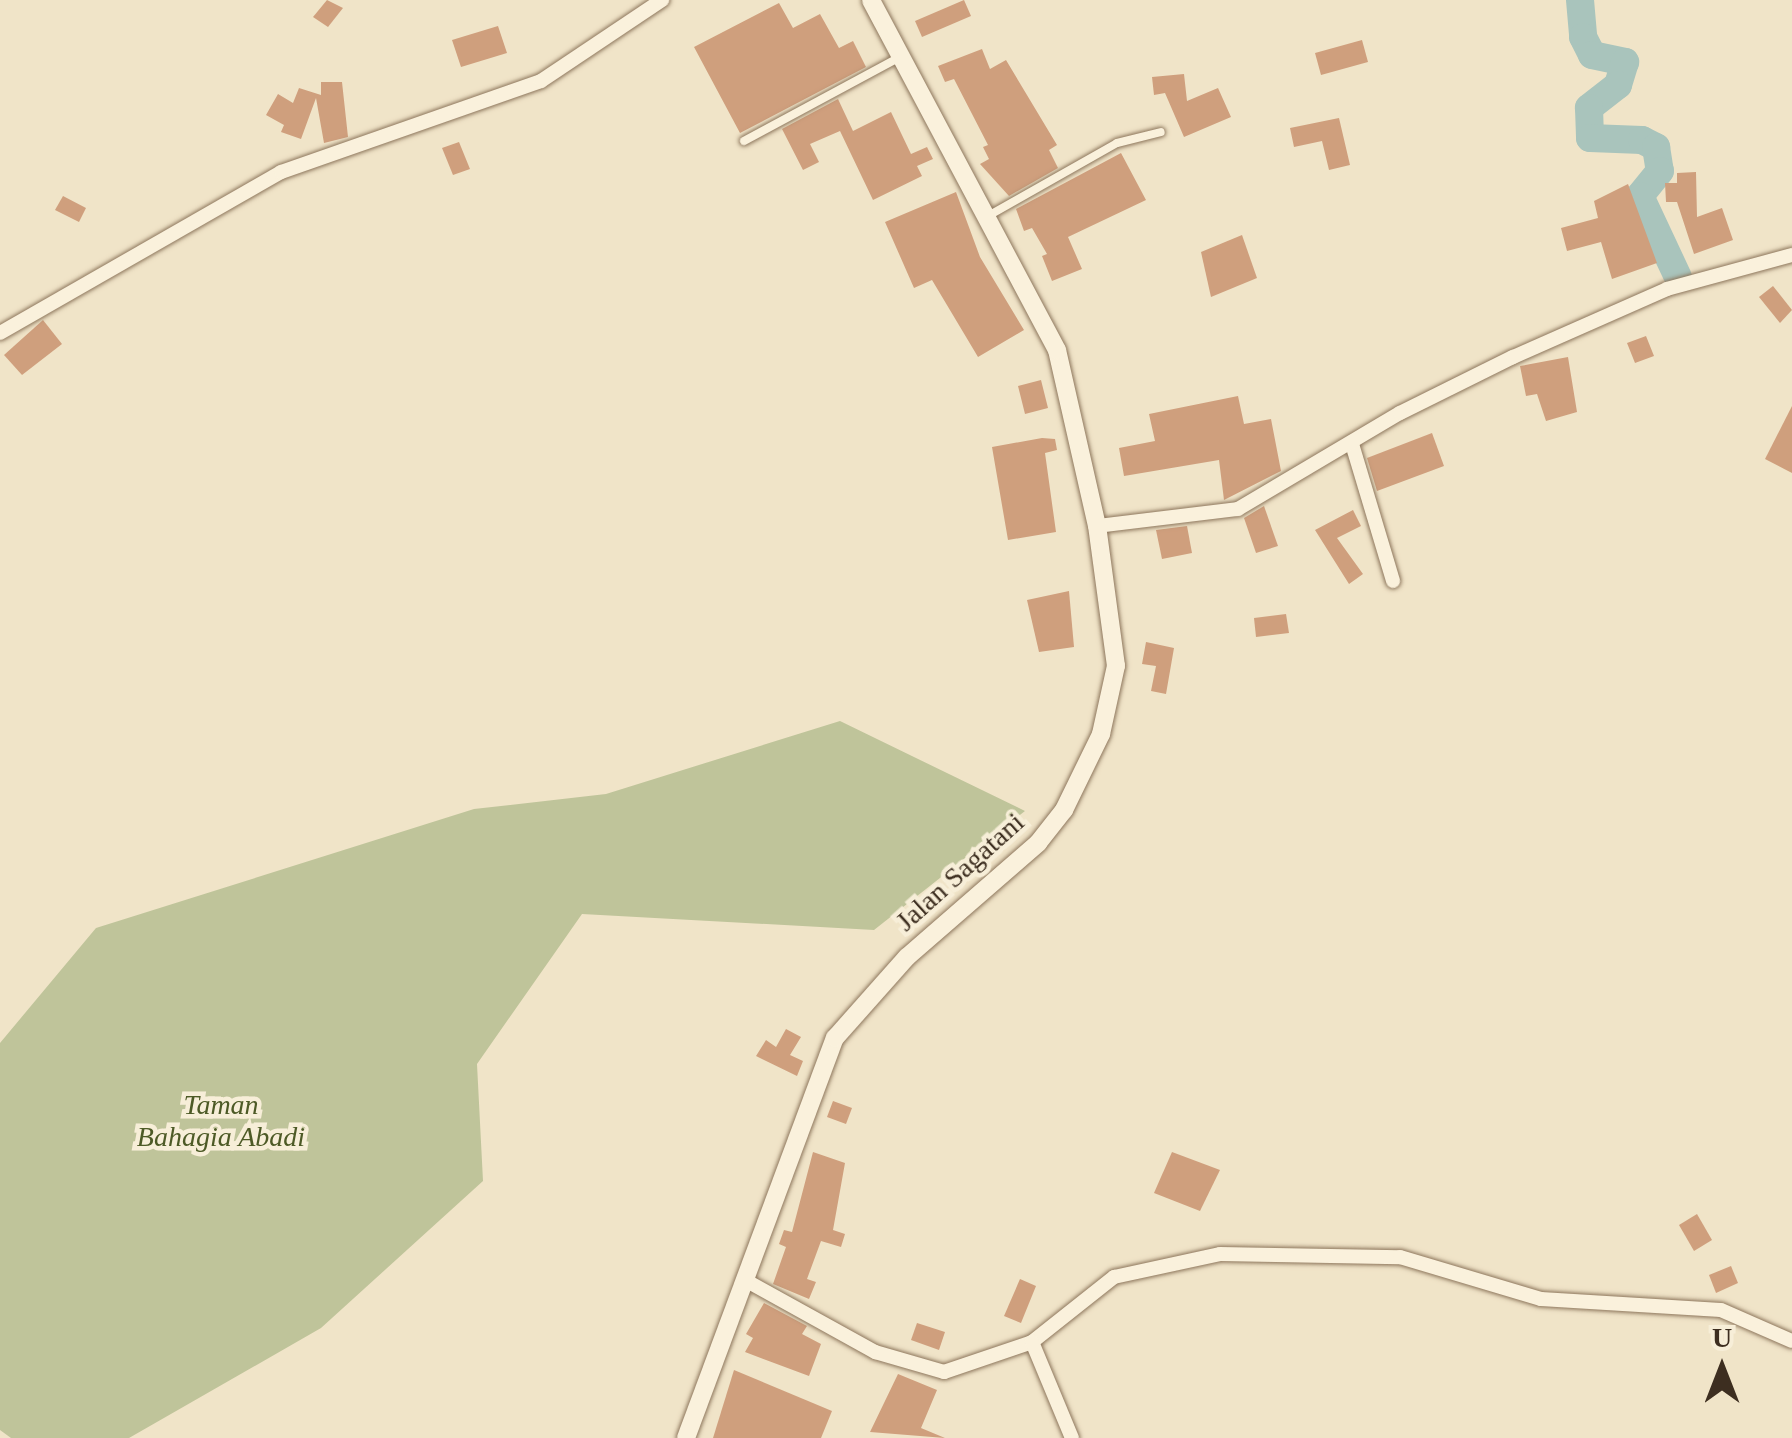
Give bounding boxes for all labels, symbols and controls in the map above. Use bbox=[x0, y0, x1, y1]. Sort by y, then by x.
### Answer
street label: Jalan Sagatani bbox=[889, 806, 1031, 938]
park label: Taman Bahagia Abadi bbox=[137, 1088, 305, 1154]
north arrow bbox=[1672, 1318, 1772, 1418]
text: U bbox=[1712, 1322, 1732, 1353]

